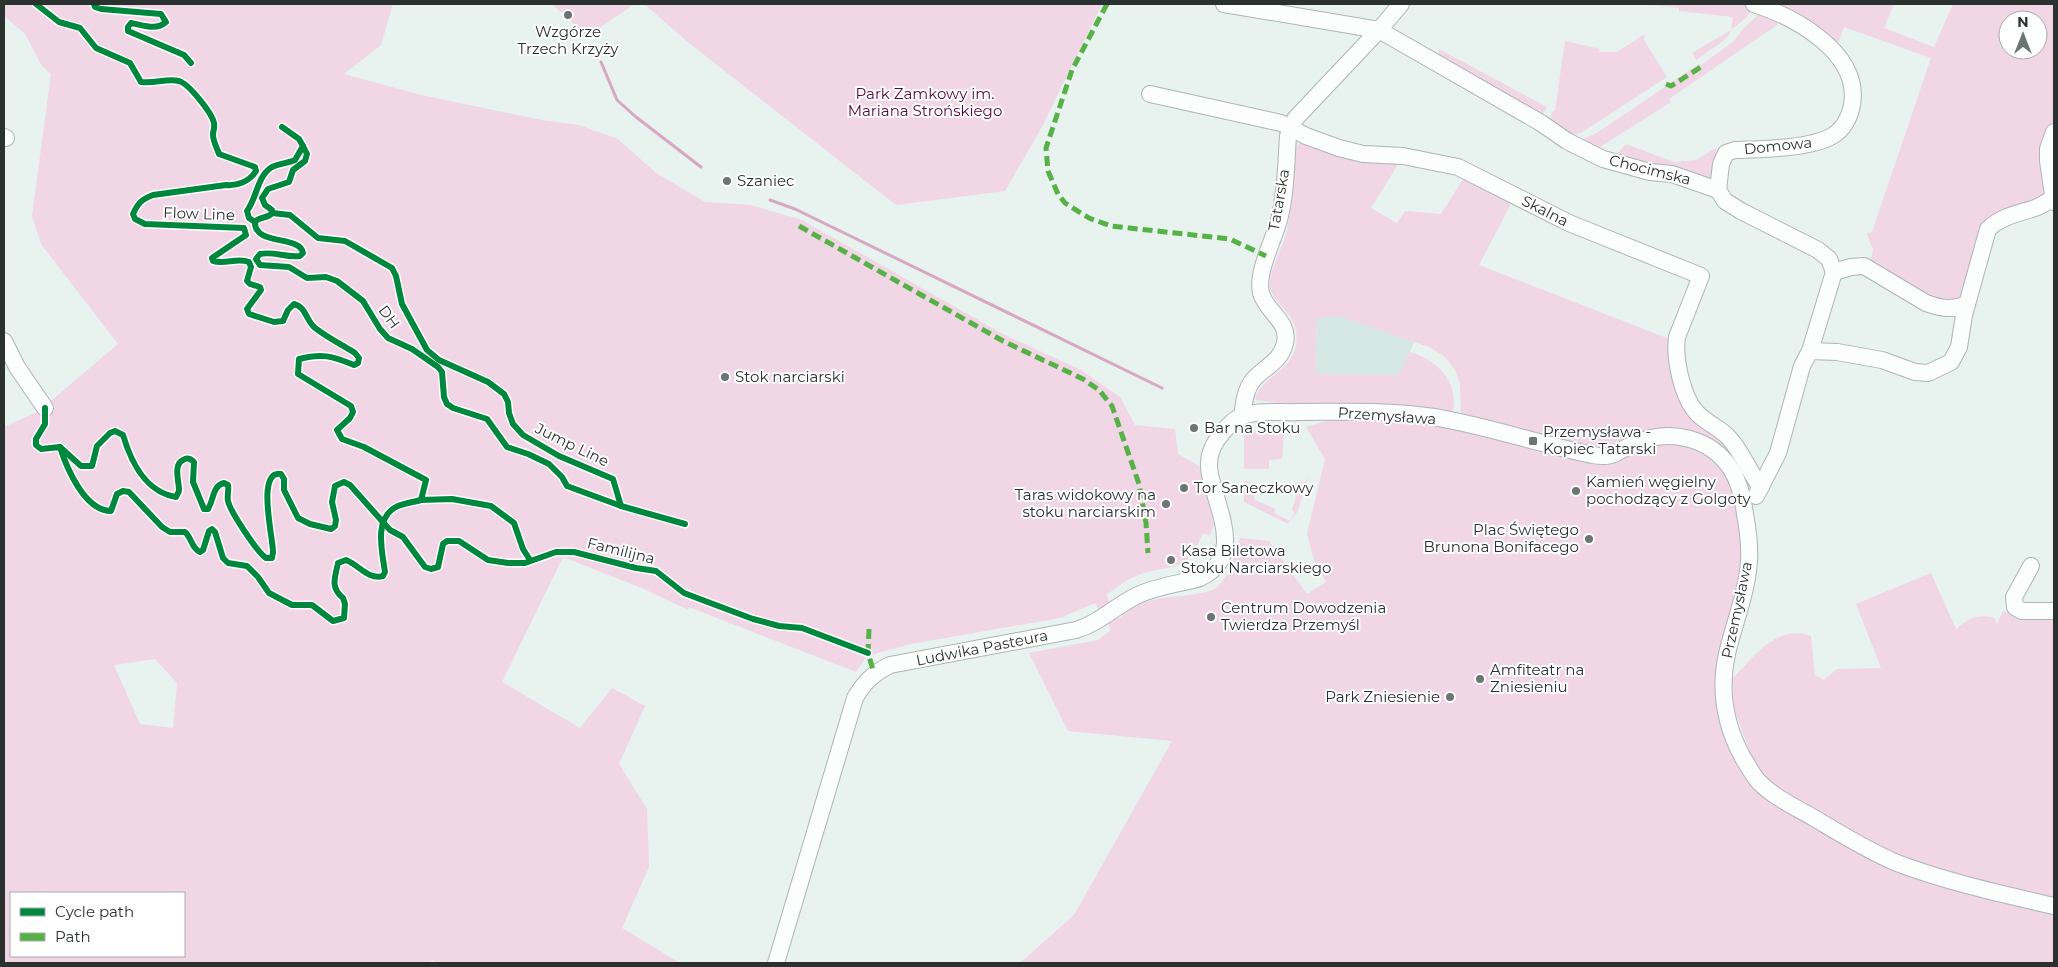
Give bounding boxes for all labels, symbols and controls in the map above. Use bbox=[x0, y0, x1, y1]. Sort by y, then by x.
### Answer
marker: Wzgórze Trzech Krzyży bbox=[562, 9, 574, 21]
north arrow bbox=[1998, 10, 2048, 60]
text: N bbox=[2017, 13, 2029, 31]
place label: Wzgórze Trzech Krzyży bbox=[518, 22, 619, 58]
park label: Park Zamkowy im. Mariana Strońskiego bbox=[848, 84, 1002, 120]
street label: Domowa bbox=[1743, 132, 1813, 159]
street label: Chocimska bbox=[1607, 150, 1693, 189]
street label: Tatarska bbox=[1264, 167, 1293, 232]
place label: Szaniec bbox=[737, 171, 794, 190]
marker: Szaniec bbox=[721, 175, 733, 187]
street label: Skalna bbox=[1519, 191, 1572, 230]
street label: Flow Line bbox=[163, 203, 235, 224]
street label: DH bbox=[374, 301, 404, 332]
place label: Stok narciarski bbox=[735, 367, 845, 386]
marker: Stok narciarski bbox=[719, 371, 731, 383]
street label: Przemysława bbox=[1337, 403, 1437, 428]
street label: Jump Line bbox=[531, 418, 612, 471]
place label: Bar na Stoku bbox=[1204, 418, 1300, 437]
marker: Bar na Stoku bbox=[1188, 422, 1200, 434]
place label: Przemysława - Kopiec Tatarski bbox=[1543, 422, 1656, 458]
marker: Przemysława - Kopiec Tatarski bbox=[1527, 435, 1539, 447]
place label: Kamień węgielny pochodzący z Golgoty bbox=[1586, 472, 1751, 508]
place label: Tor Saneczkowy bbox=[1194, 478, 1314, 497]
marker: Tor Saneczkowy bbox=[1178, 482, 1190, 494]
place label: Taras widokowy na stoku narciarskim bbox=[1015, 485, 1156, 521]
marker: Kamień węgielny pochodzący z Golgoty bbox=[1570, 485, 1582, 497]
marker: Taras widokowy na stoku narciarskim bbox=[1160, 498, 1172, 510]
place label: Plac Świętego Brunona Bonifacego bbox=[1423, 520, 1579, 556]
street label: Familijna bbox=[585, 533, 657, 568]
marker: Plac Świętego Brunona Bonifacego bbox=[1583, 533, 1595, 545]
place label: Kasa Biletowa Stoku Narciarskiego bbox=[1181, 541, 1331, 577]
marker: Kasa Biletowa Stoku Narciarskiego bbox=[1165, 554, 1177, 566]
street label: Przemysława bbox=[1717, 560, 1756, 660]
place label: Centrum Dowodzenia Twierdza Przemyśl bbox=[1221, 598, 1386, 634]
marker: Centrum Dowodzenia Twierdza Przemyśl bbox=[1205, 611, 1217, 623]
street label: Ludwika Pasteura bbox=[914, 625, 1049, 670]
place label: Amfiteatr na Zniesieniu bbox=[1490, 660, 1584, 696]
marker: Amfiteatr na Zniesieniu bbox=[1474, 673, 1486, 685]
place label: Park Zniesienie bbox=[1325, 687, 1440, 706]
marker: Park Zniesienie bbox=[1444, 691, 1456, 703]
legend bbox=[10, 892, 185, 957]
text: Cycle path bbox=[55, 902, 134, 921]
text: Path bbox=[55, 927, 91, 946]

